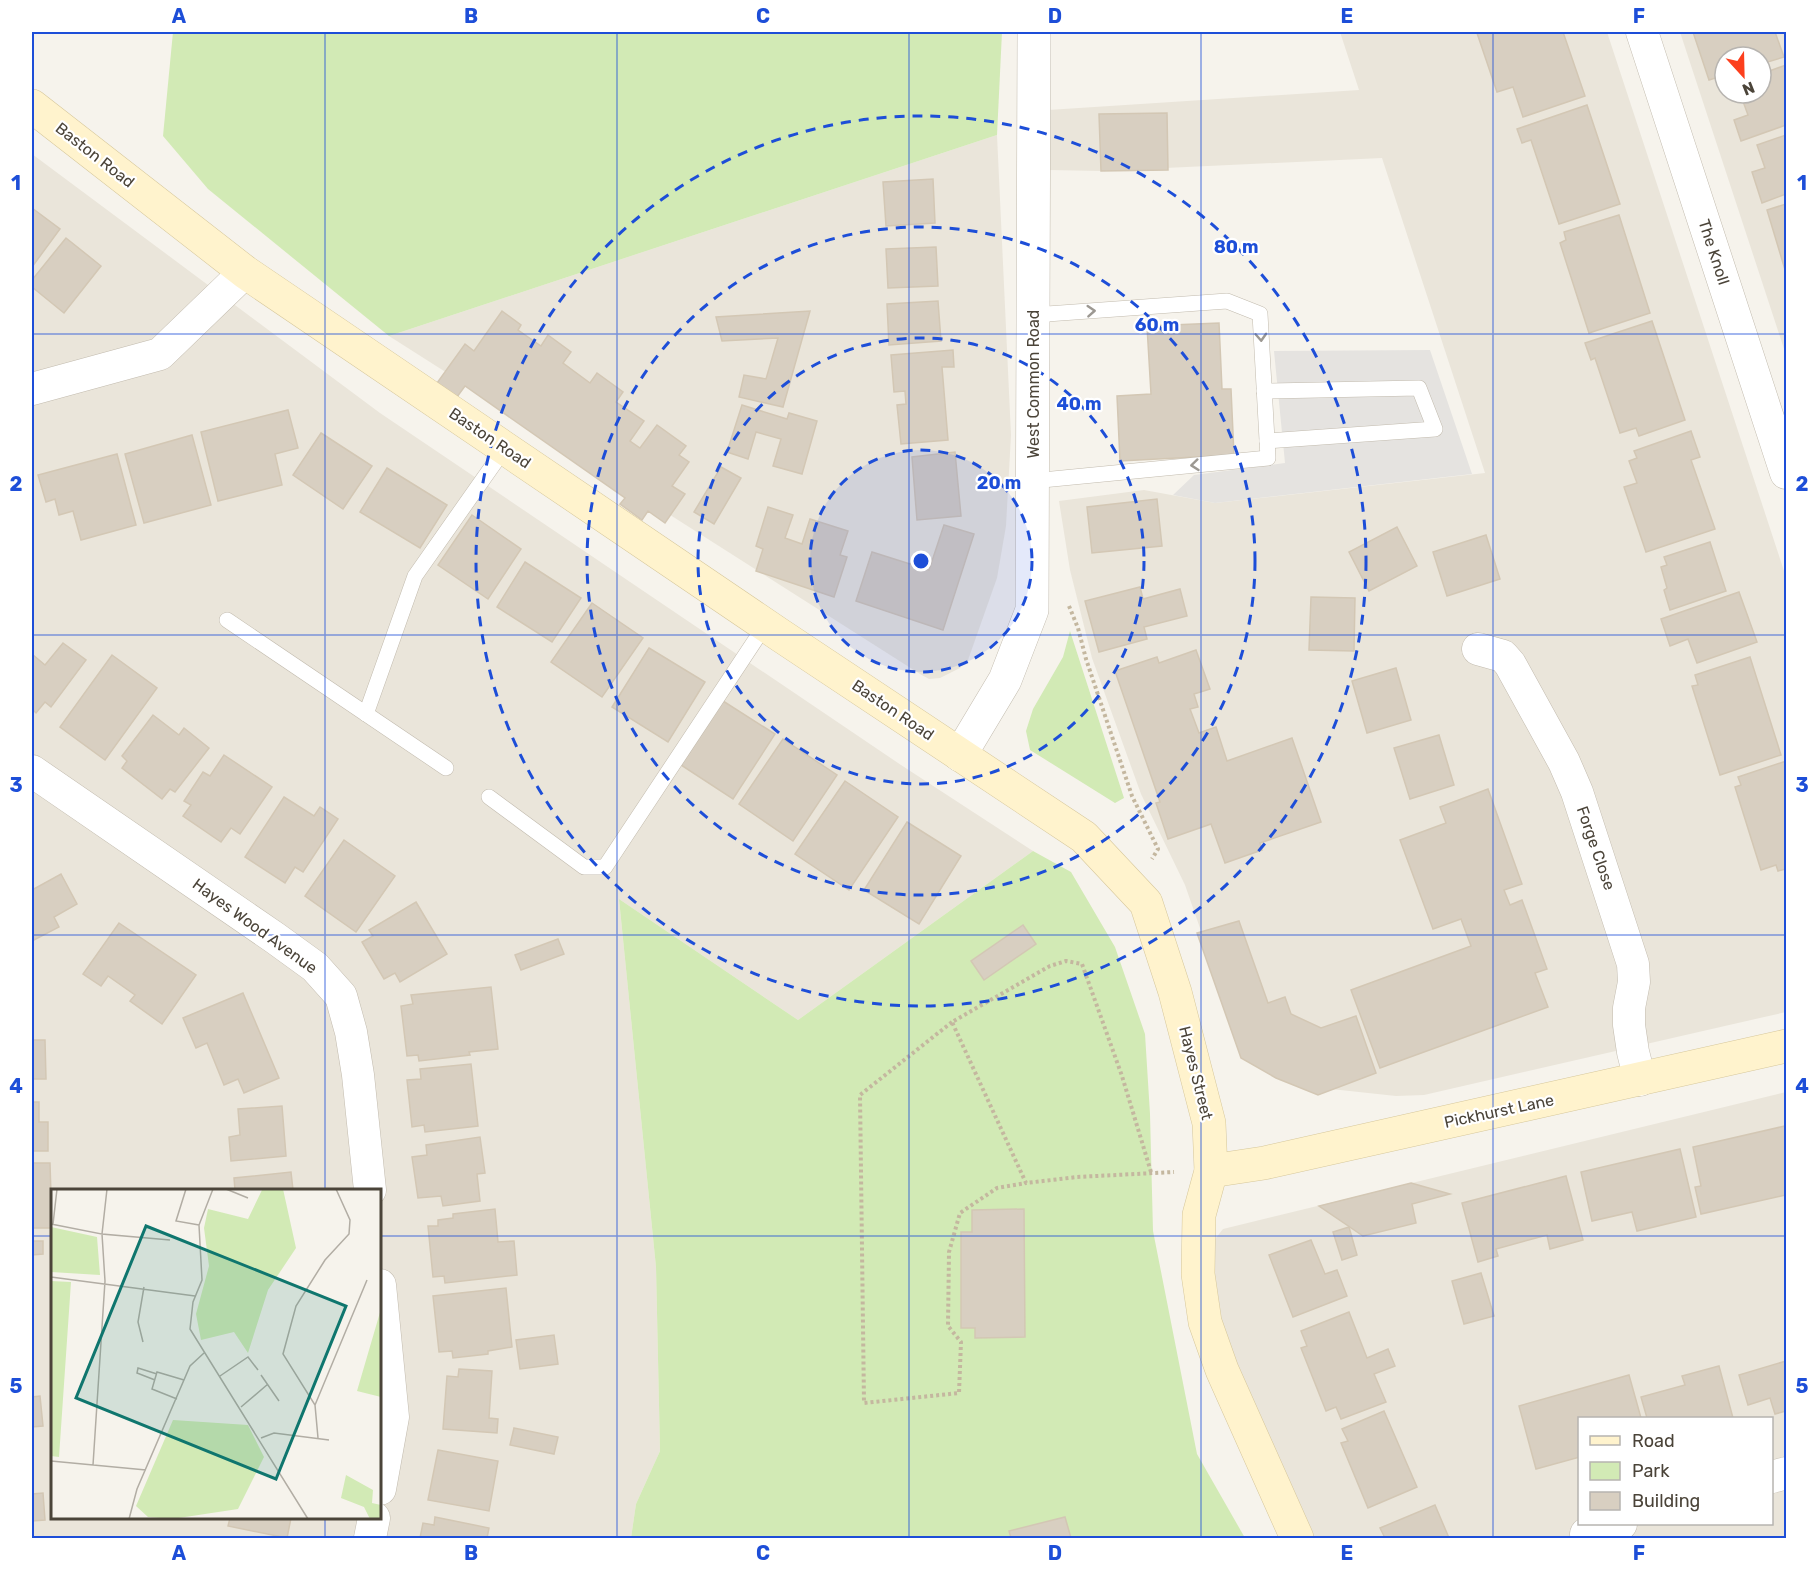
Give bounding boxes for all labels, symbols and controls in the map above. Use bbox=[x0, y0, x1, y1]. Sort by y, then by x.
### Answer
text: A bbox=[172, 4, 187, 28]
text: B bbox=[464, 4, 478, 28]
text: C bbox=[756, 4, 770, 28]
text: D bbox=[1048, 4, 1062, 28]
text: E bbox=[1341, 4, 1353, 28]
text: F bbox=[1633, 4, 1645, 28]
north arrow bbox=[1713, 45, 1773, 105]
text: N bbox=[1740, 77, 1757, 99]
street label: Baston Road bbox=[52, 118, 138, 192]
text: 1 bbox=[11, 171, 21, 195]
text: 1 bbox=[1797, 171, 1807, 195]
street label: The Knoll bbox=[1694, 217, 1734, 287]
text: 80 m bbox=[1214, 236, 1258, 258]
one-way arrow bbox=[1087, 304, 1096, 317]
street label: West Common Road bbox=[1024, 310, 1043, 458]
text: 60 m bbox=[1135, 314, 1179, 336]
one-way arrow bbox=[1255, 332, 1268, 341]
text: 40 m bbox=[1057, 393, 1101, 415]
street label: Baston Road bbox=[445, 404, 535, 472]
one-way arrow bbox=[1190, 458, 1199, 471]
text: 2 bbox=[10, 472, 23, 496]
text: 20 m bbox=[977, 472, 1021, 494]
text: 2 bbox=[1796, 472, 1809, 496]
centre of rings bbox=[911, 551, 931, 571]
street label: Baston Road bbox=[848, 676, 938, 744]
text: 3 bbox=[9, 773, 23, 797]
text: 3 bbox=[1795, 773, 1809, 797]
street label: Forge Close bbox=[1573, 804, 1619, 893]
street label: Hayes Wood Avenue bbox=[189, 874, 321, 978]
street label: Hayes Street bbox=[1175, 1024, 1217, 1122]
text: 4 bbox=[9, 1074, 23, 1098]
text: 4 bbox=[1795, 1074, 1809, 1098]
street label: Pickhurst Lane bbox=[1442, 1090, 1556, 1132]
inset map bbox=[51, 1189, 381, 1519]
text: 5 bbox=[10, 1374, 23, 1398]
text: 5 bbox=[1796, 1374, 1809, 1398]
legend bbox=[1578, 1417, 1773, 1525]
text: Road bbox=[1632, 1430, 1675, 1452]
text: Park bbox=[1632, 1460, 1670, 1482]
text: Building bbox=[1632, 1490, 1700, 1512]
text: A bbox=[172, 1541, 187, 1565]
text: B bbox=[464, 1541, 478, 1565]
text: C bbox=[756, 1541, 770, 1565]
text: D bbox=[1048, 1541, 1062, 1565]
text: E bbox=[1341, 1541, 1353, 1565]
text: F bbox=[1633, 1541, 1645, 1565]

